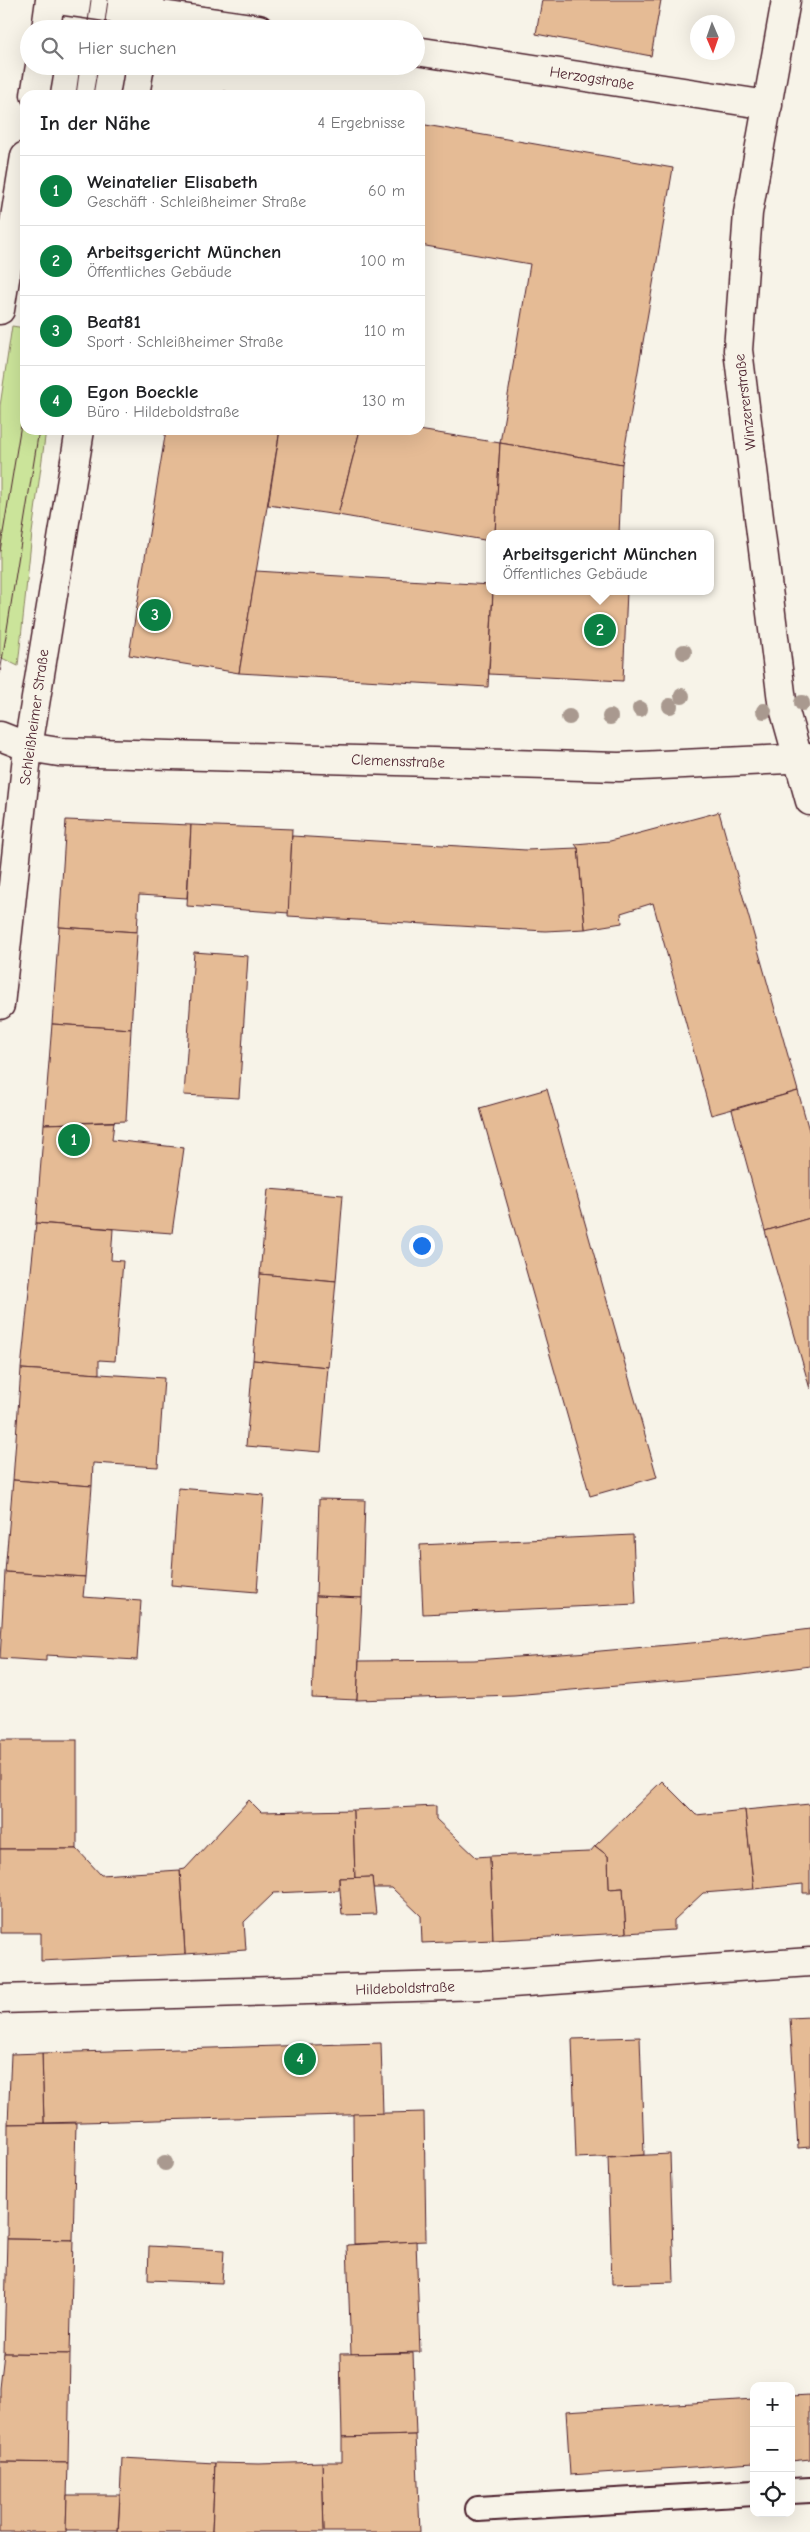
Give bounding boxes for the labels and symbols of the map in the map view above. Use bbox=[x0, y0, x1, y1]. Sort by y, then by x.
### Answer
north arrow bbox=[690, 15, 735, 60]
street label: Herzogstraße bbox=[548, 62, 636, 94]
street label: Winzererstraße bbox=[730, 352, 760, 451]
pin: 3 bbox=[139, 596, 171, 634]
pin: 2 bbox=[584, 611, 616, 649]
street label: Schleißheimer Straße bbox=[16, 648, 53, 786]
street label: Clemensstraße bbox=[351, 750, 446, 772]
pin: 1 bbox=[58, 1121, 90, 1159]
your location bbox=[409, 1233, 435, 1259]
street label: Hildeboldstraße bbox=[355, 1977, 456, 1999]
pin: 4 bbox=[284, 2040, 316, 2078]

